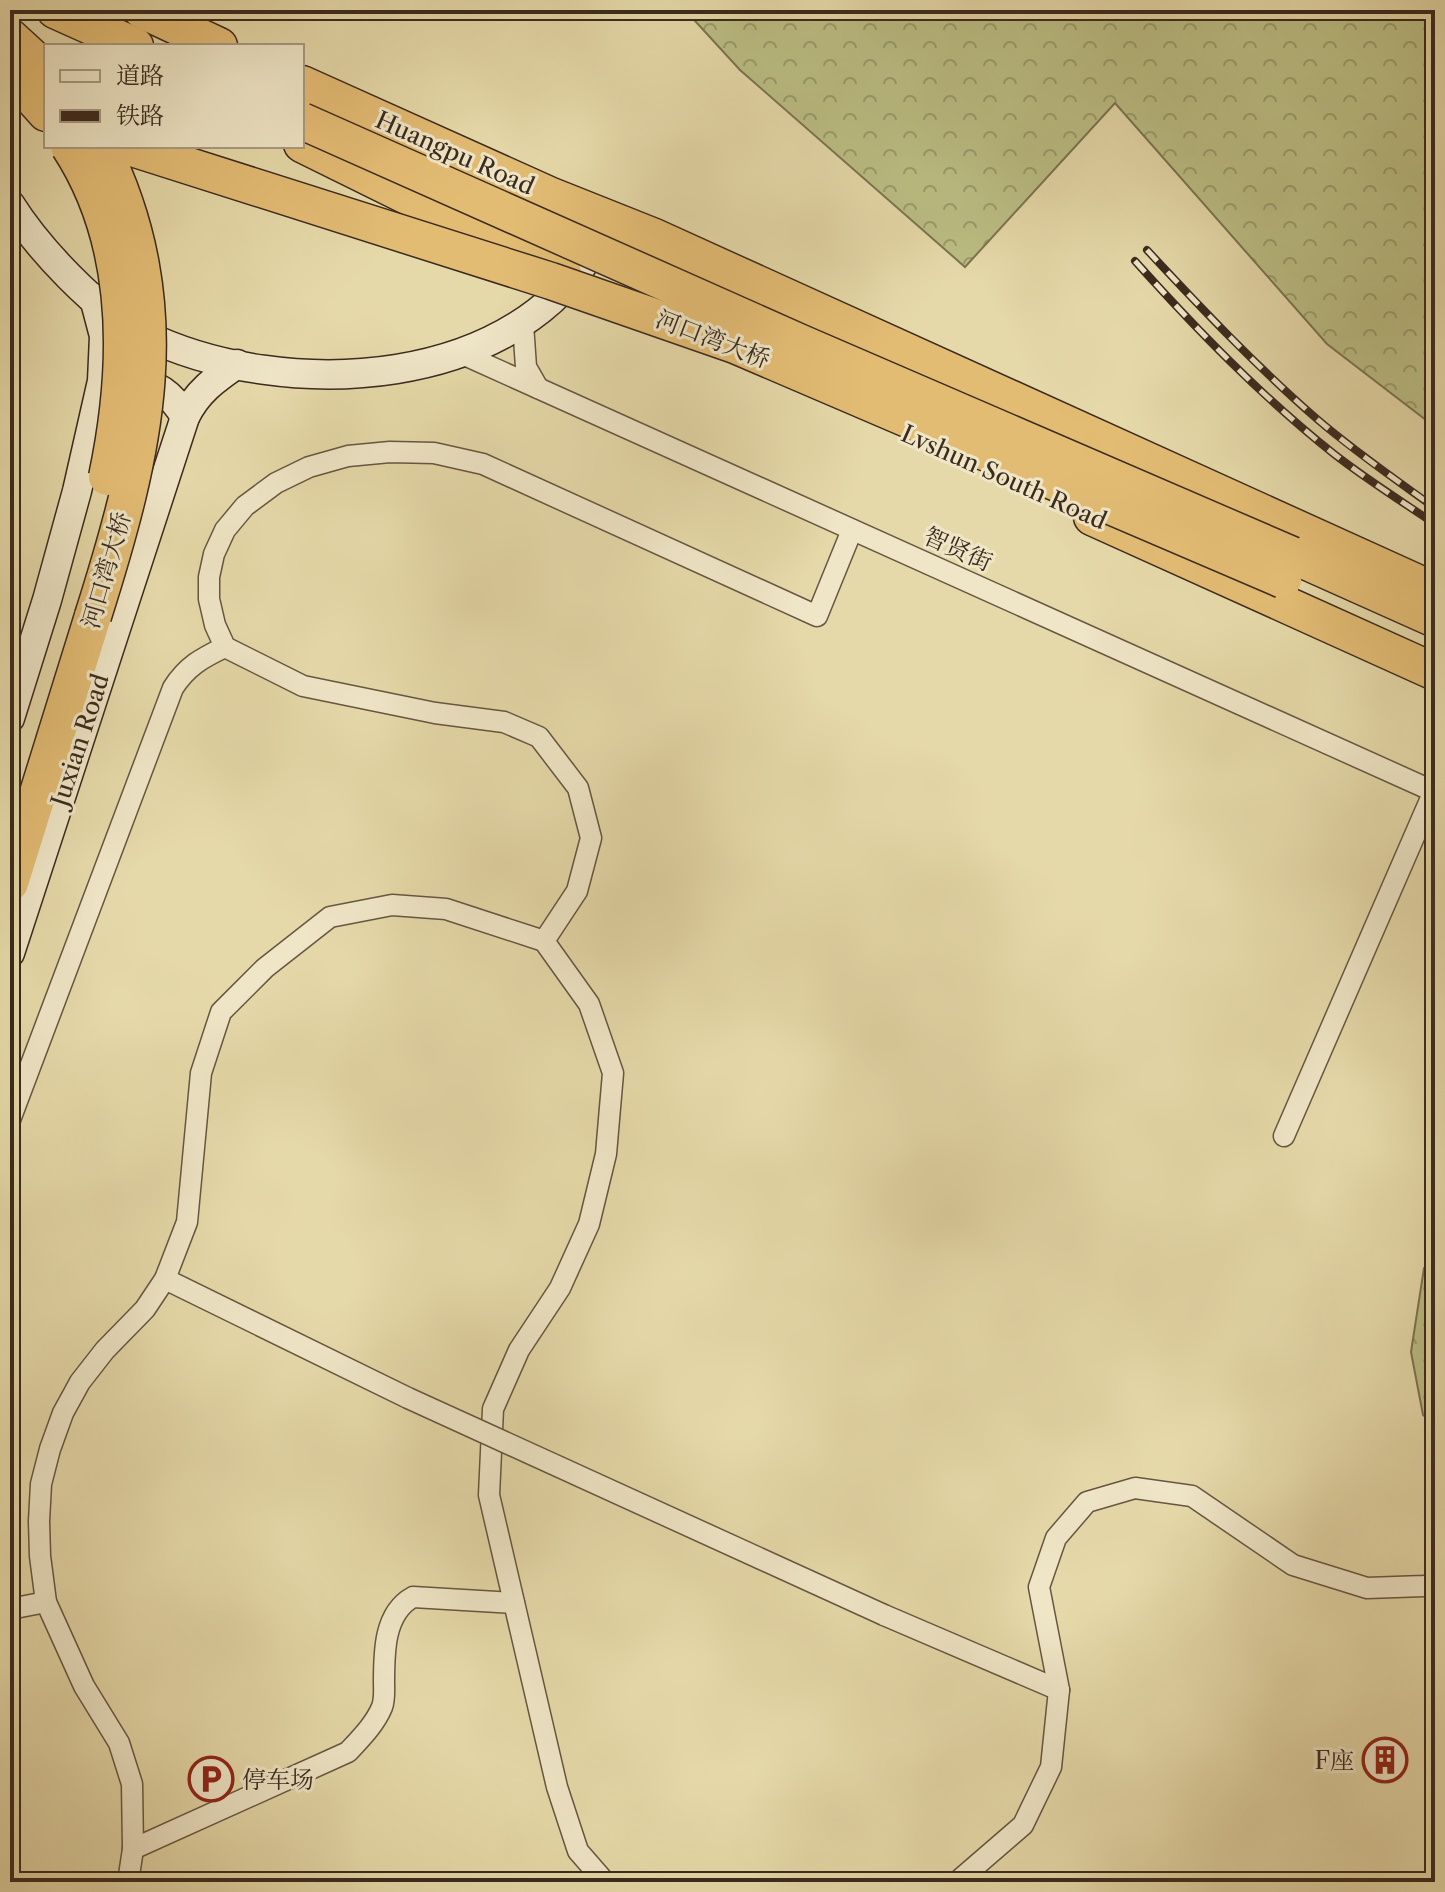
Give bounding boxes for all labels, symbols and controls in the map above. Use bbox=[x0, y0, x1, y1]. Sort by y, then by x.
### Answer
legend bbox=[44, 44, 304, 148]
text: 道路 bbox=[116, 61, 164, 90]
text: 铁路 bbox=[116, 101, 164, 130]
street label: Huangpu Road bbox=[371, 105, 539, 201]
street label: 河口湾大桥 bbox=[652, 304, 774, 374]
street label: Lvshun South Road bbox=[897, 419, 1112, 536]
street label: 河口湾大桥 bbox=[76, 508, 136, 632]
street label: 智贤街 bbox=[919, 521, 997, 577]
street label: Juxian Road bbox=[44, 670, 115, 814]
building icon: F座 bbox=[1361, 1736, 1409, 1784]
place label: F座 bbox=[1314, 1746, 1354, 1775]
parking icon: 停车场 bbox=[187, 1755, 235, 1803]
place label: 停车场 bbox=[242, 1765, 314, 1794]

